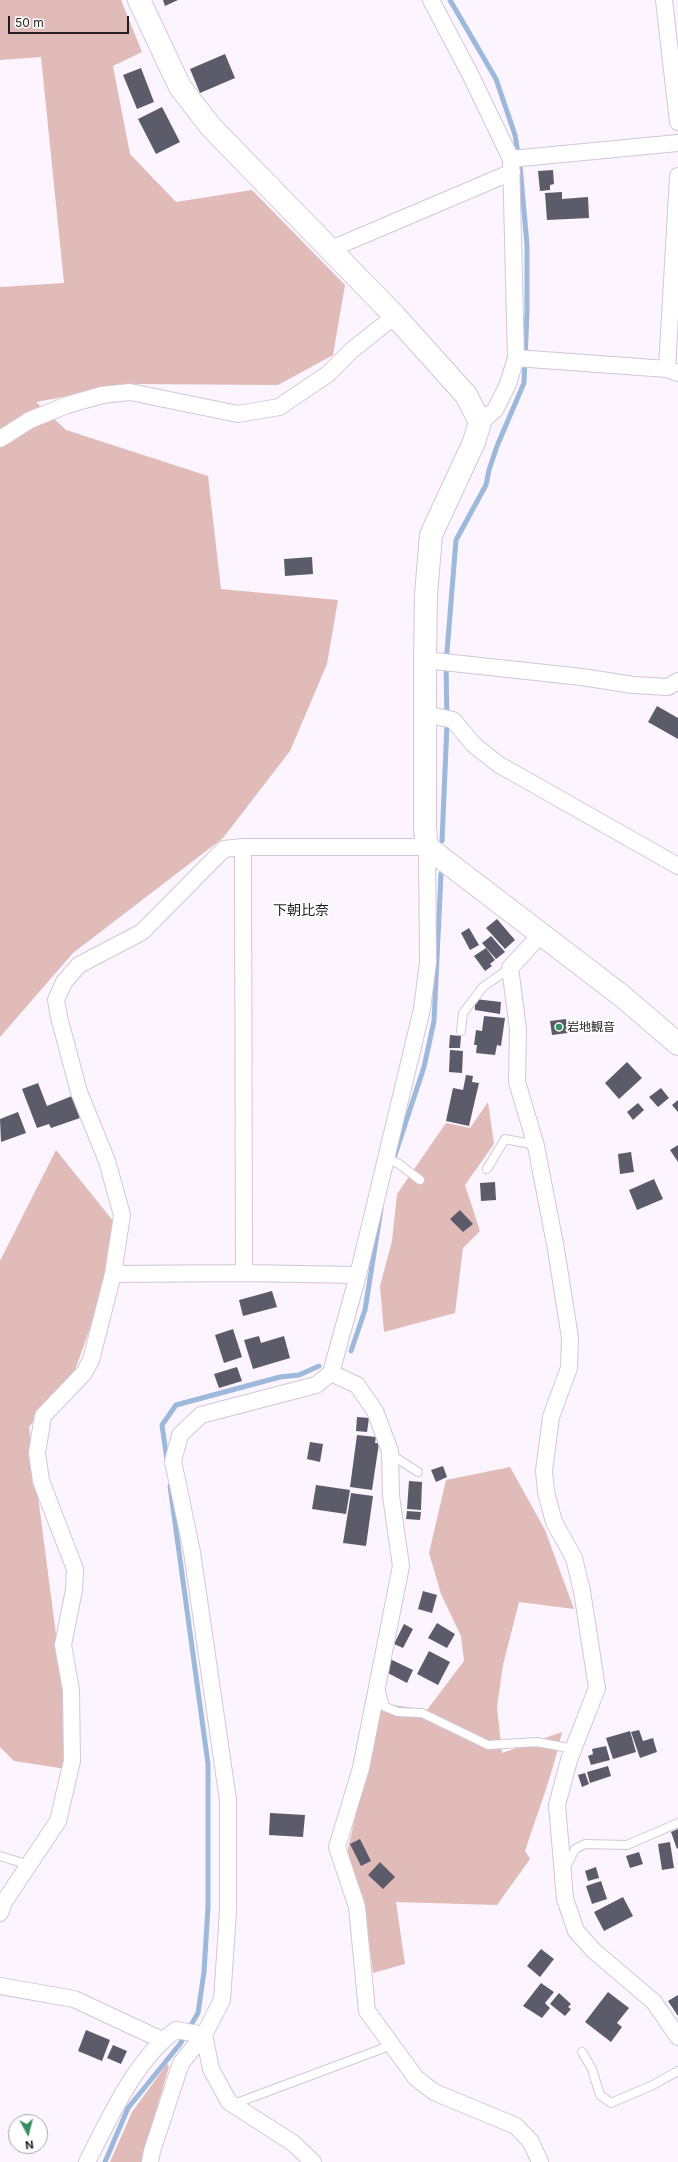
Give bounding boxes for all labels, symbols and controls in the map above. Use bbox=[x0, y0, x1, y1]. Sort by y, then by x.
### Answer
scale bar bbox=[10, 8, 131, 34]
text: 50 m bbox=[15, 15, 44, 30]
district label: 下朝比奈 bbox=[273, 903, 329, 919]
place label: 岩地観音 bbox=[567, 1020, 615, 1034]
marker: 岩地観音 bbox=[554, 1022, 564, 1032]
north arrow bbox=[8, 2114, 48, 2154]
text: N bbox=[24, 2137, 34, 2152]

